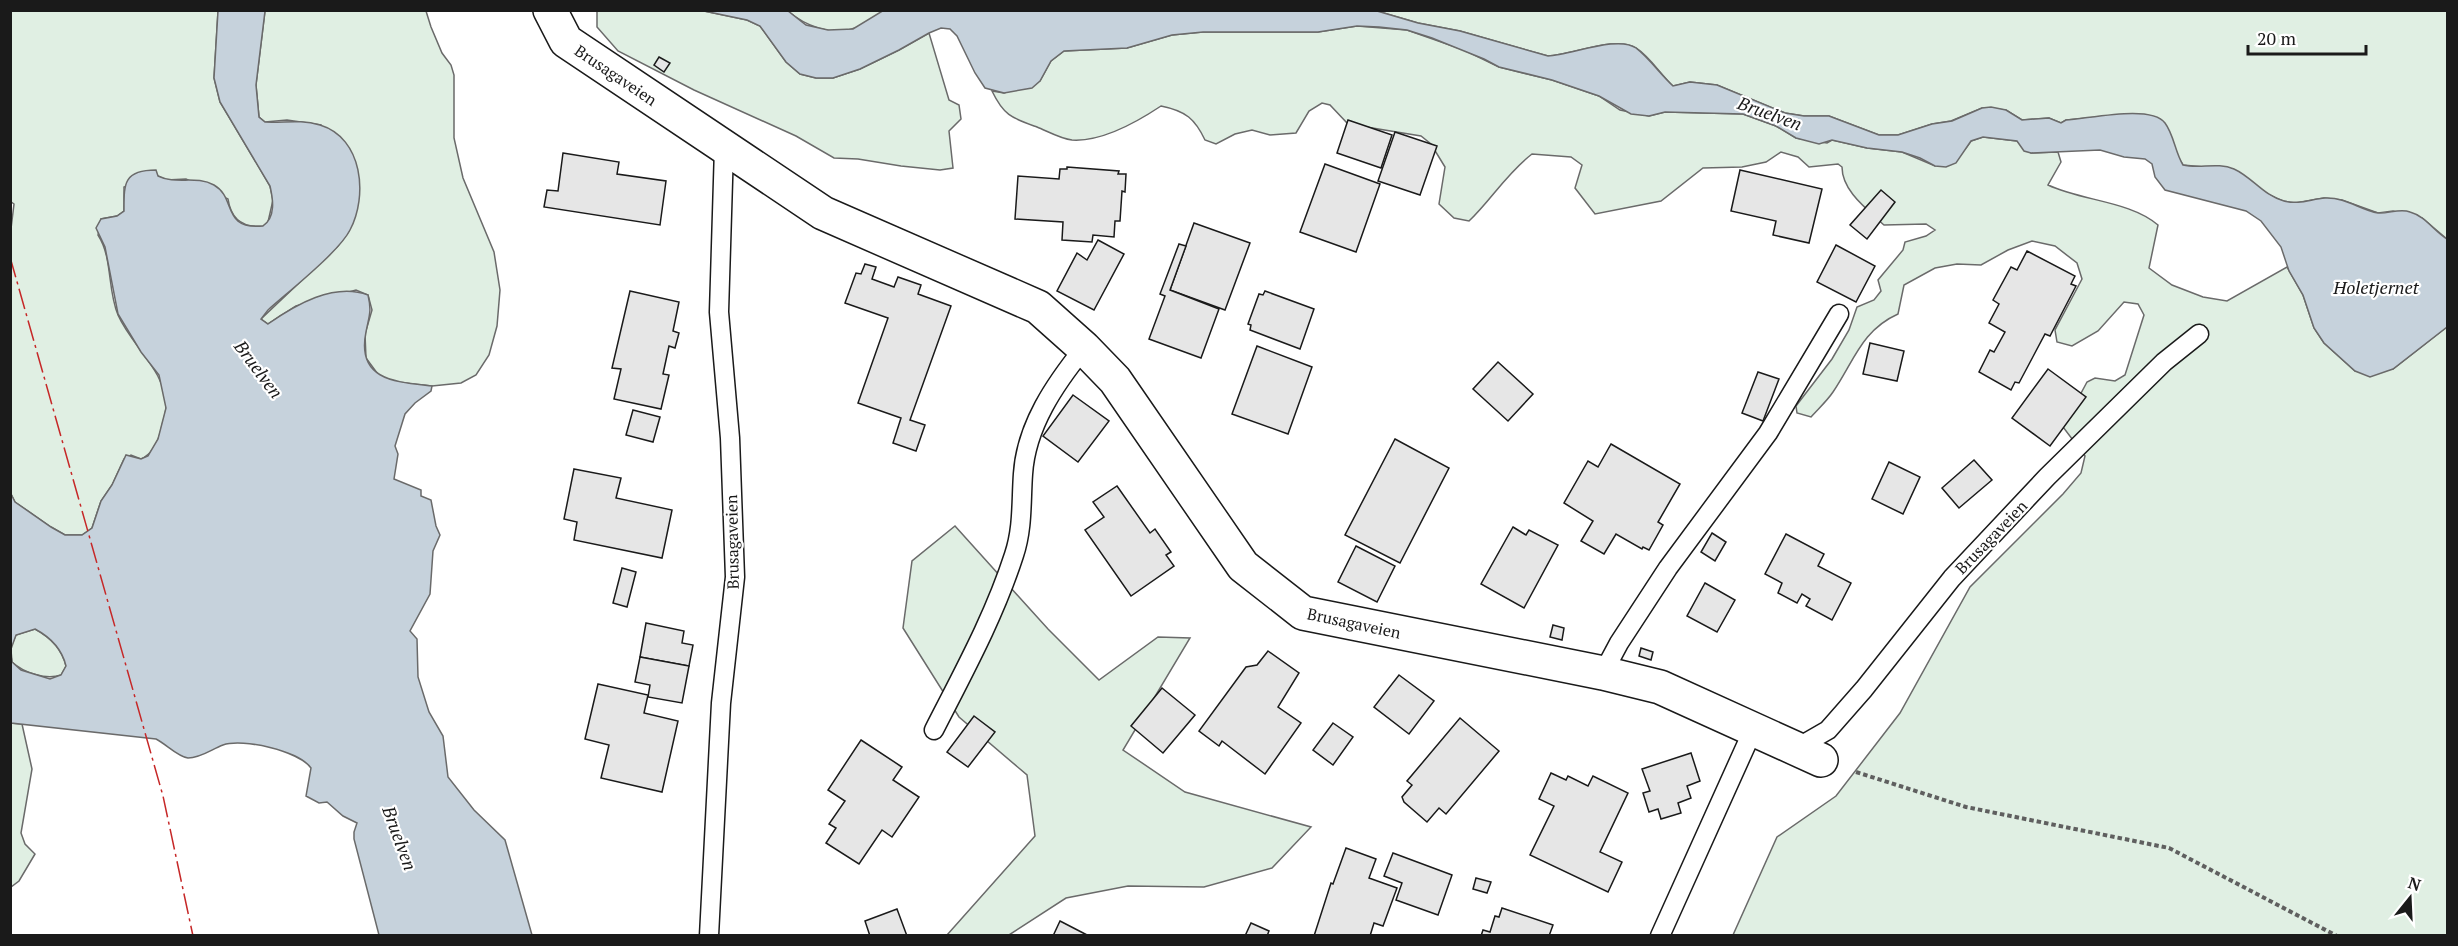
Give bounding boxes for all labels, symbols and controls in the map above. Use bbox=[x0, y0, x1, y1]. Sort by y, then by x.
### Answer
scale bar bbox=[2248, 18, 2366, 56]
text: 20 m bbox=[2257, 26, 2297, 50]
street label: Brusagaveien bbox=[571, 39, 662, 111]
water label: Bruelven bbox=[1734, 90, 1805, 136]
water label: Holetjernet bbox=[2332, 275, 2420, 299]
water label: Bruelven bbox=[229, 334, 289, 403]
street label: Brusagaveien bbox=[720, 494, 744, 590]
street label: Brusagaveien bbox=[1950, 495, 2032, 579]
street label: Brusagaveien bbox=[1305, 602, 1403, 644]
water label: Bruelven bbox=[377, 802, 423, 873]
north arrow bbox=[2380, 868, 2440, 928]
text: N bbox=[2405, 871, 2424, 896]

